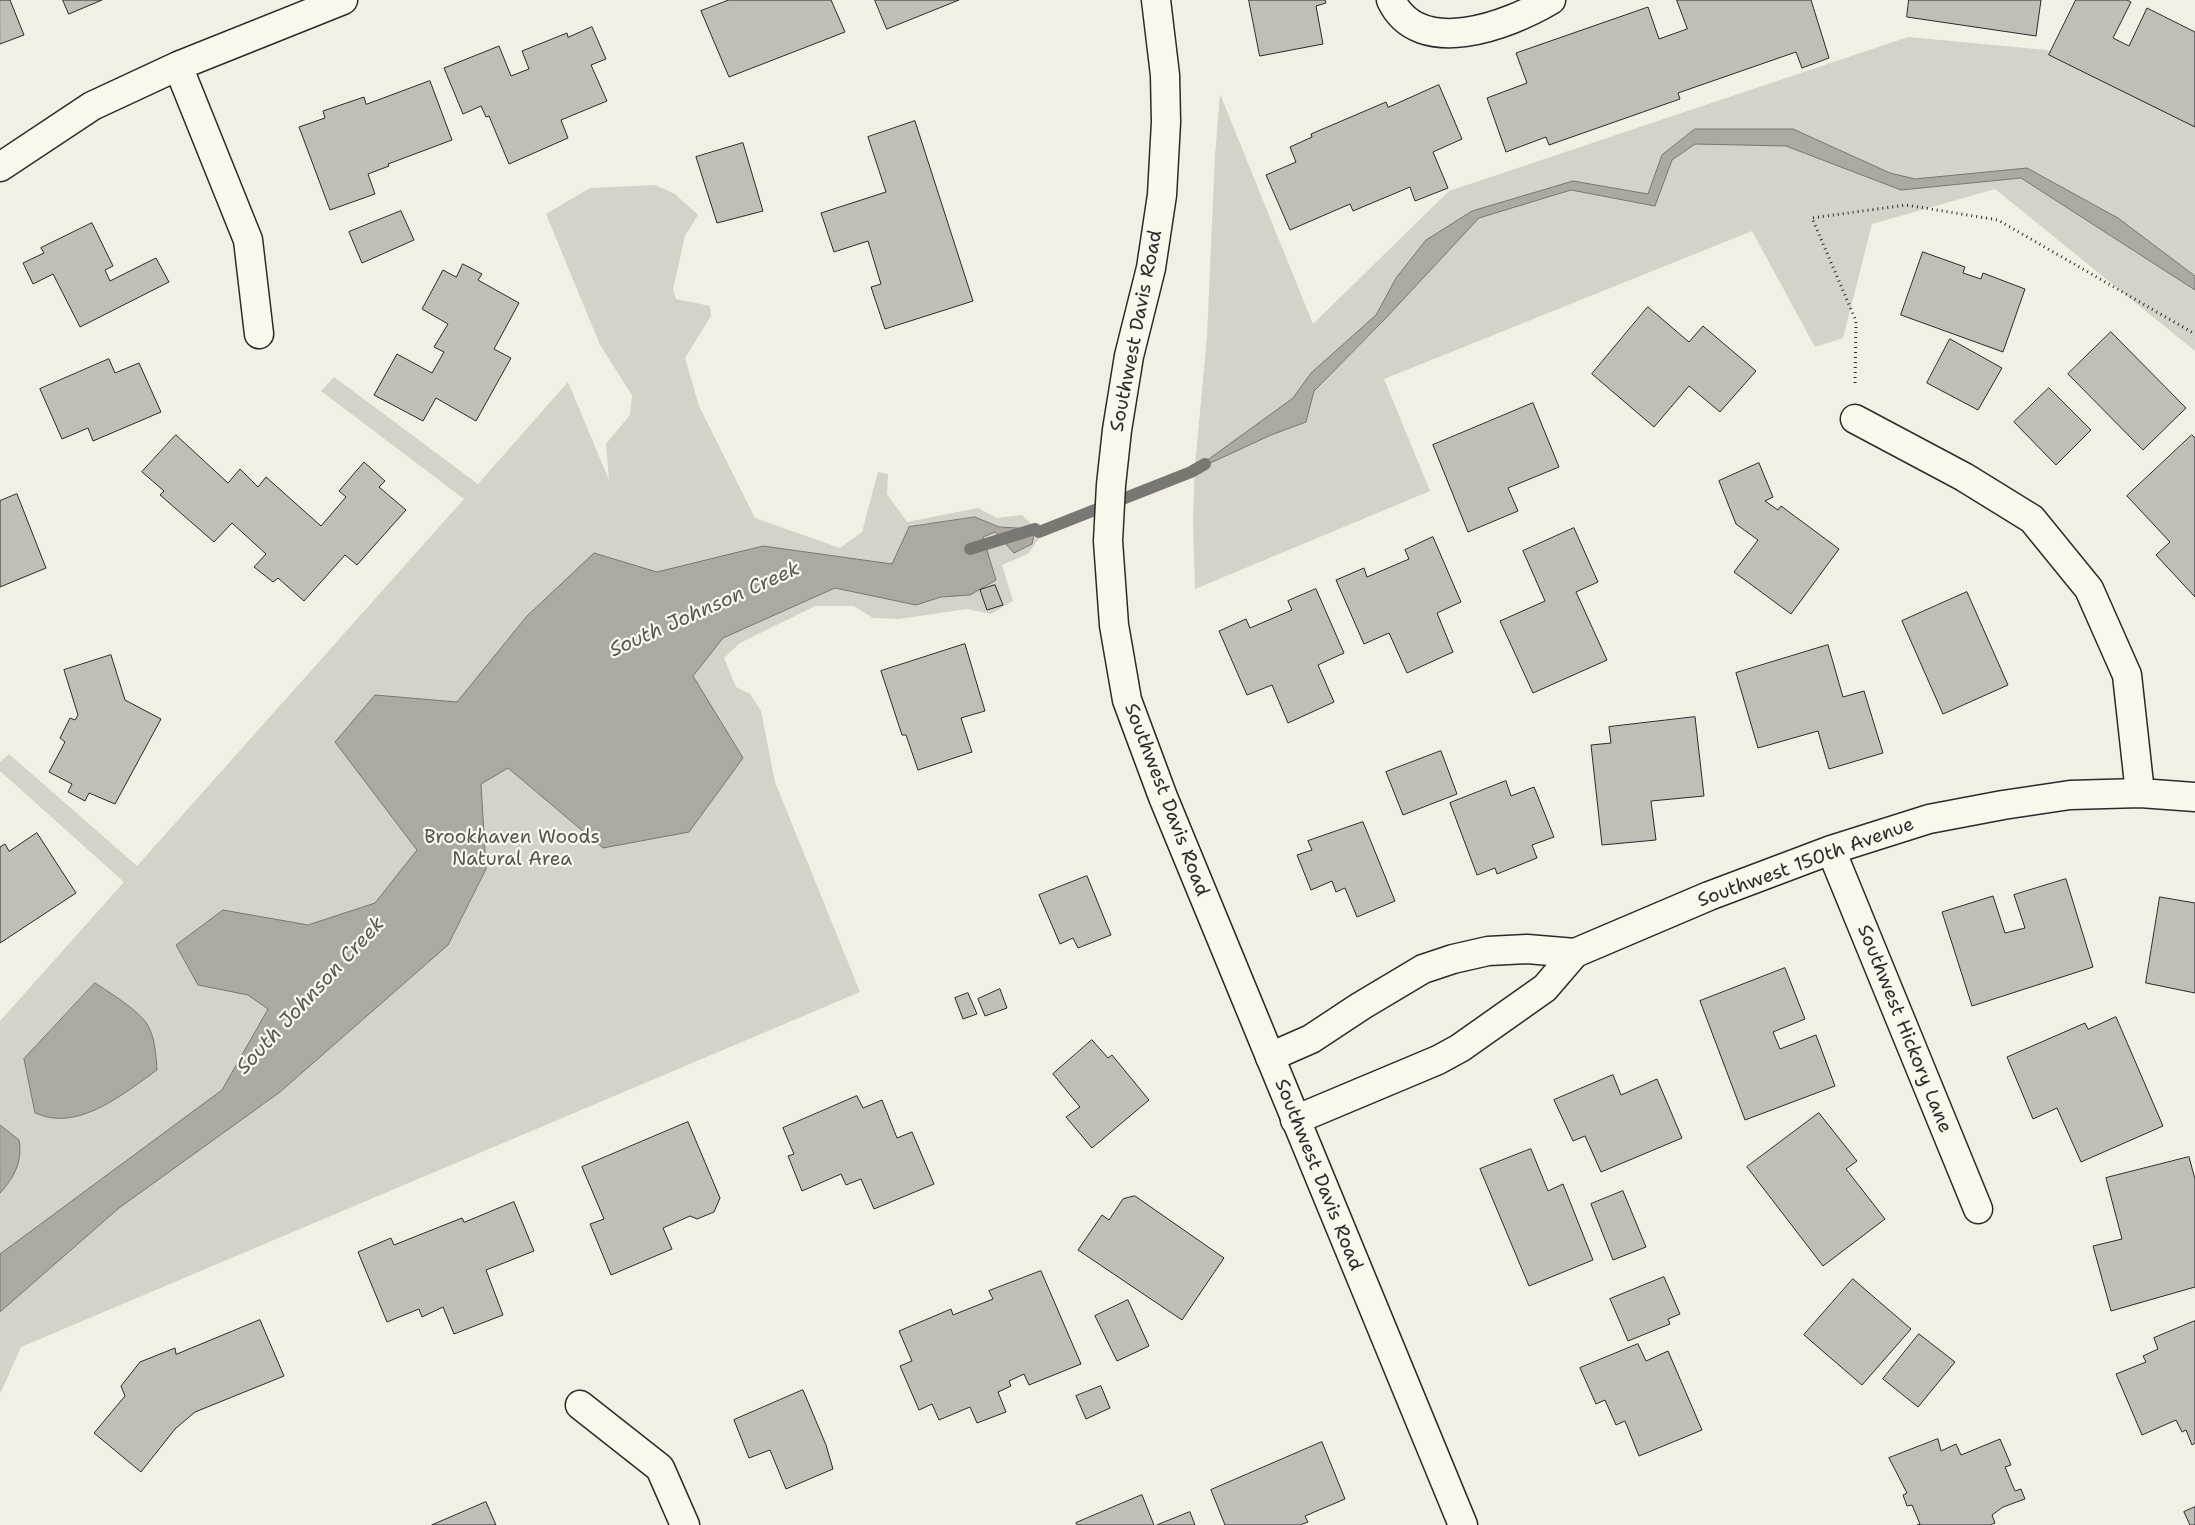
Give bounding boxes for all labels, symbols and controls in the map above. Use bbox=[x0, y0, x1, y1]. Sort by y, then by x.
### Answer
street label: Southwest Davis Road bbox=[1106, 228, 1168, 434]
water label: South Johnson Creek bbox=[606, 557, 804, 663]
street label: Southwest Davis Road bbox=[1119, 700, 1213, 900]
street label: Southwest 150th Avenue bbox=[1695, 813, 1917, 913]
park label: Brookhaven Woods Natural Area bbox=[424, 827, 600, 871]
water label: South Johnson Creek bbox=[232, 912, 390, 1080]
street label: Southwest Hickory Lane bbox=[1852, 922, 1956, 1136]
street label: Southwest Davis Road bbox=[1269, 1076, 1367, 1274]

